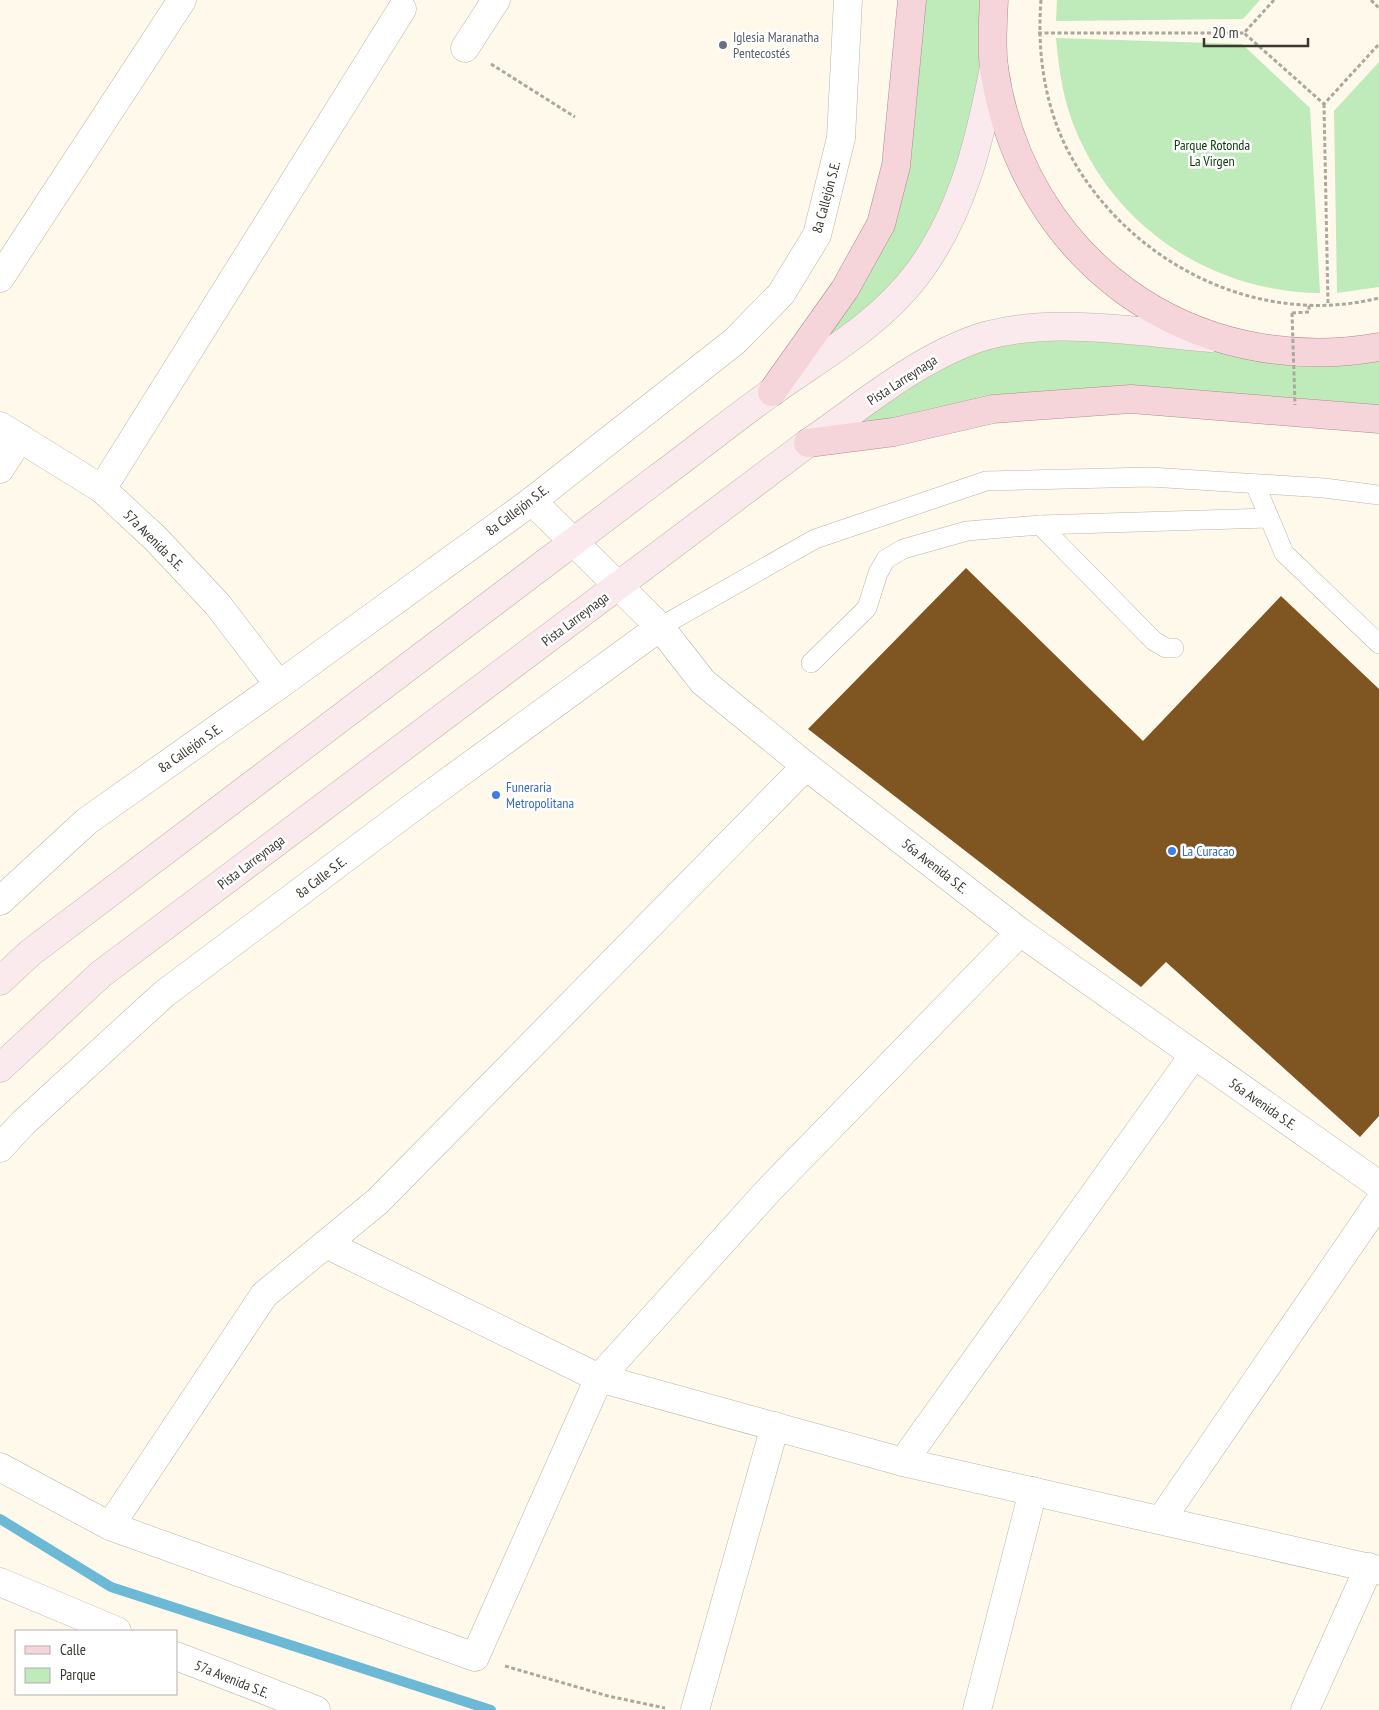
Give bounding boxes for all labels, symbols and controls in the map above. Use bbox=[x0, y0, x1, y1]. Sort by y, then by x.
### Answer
scale bar bbox=[1204, 15, 1308, 47]
text: 20 m bbox=[1212, 23, 1238, 42]
place label: Iglesia Maranatha Pentecostés bbox=[733, 28, 819, 62]
marker: Iglesia Maranatha Pentecostés bbox=[717, 39, 729, 51]
park label: Parque Rotonda La Virgen bbox=[1174, 136, 1250, 170]
street label: 8a Callejón S.E. bbox=[808, 159, 844, 235]
street label: Pista Larreynaga bbox=[864, 351, 940, 409]
street label: 8a Callejón S.E. bbox=[482, 480, 552, 540]
street label: 57a Avenida S.E. bbox=[120, 506, 188, 574]
street label: Pista Larreynaga bbox=[538, 588, 612, 650]
street label: 8a Callejón S.E. bbox=[154, 719, 226, 777]
place label: Funeraria Metropolitana bbox=[506, 778, 574, 812]
marker: Funeraria Metropolitana bbox=[490, 789, 502, 801]
street label: Pista Larreynaga bbox=[214, 831, 288, 893]
street label: 56a Avenida S.E. bbox=[898, 835, 972, 897]
place label: La Curacao bbox=[1182, 842, 1235, 860]
marker: La Curacao bbox=[1166, 845, 1178, 857]
street label: 8a Calle S.E. bbox=[292, 852, 350, 902]
street label: 56a Avenida S.E. bbox=[1225, 1074, 1301, 1134]
legend bbox=[15, 1630, 178, 1695]
text: Calle bbox=[60, 1640, 86, 1659]
street label: 57a Avenida S.E. bbox=[192, 1656, 272, 1702]
text: Parque bbox=[60, 1665, 96, 1684]

